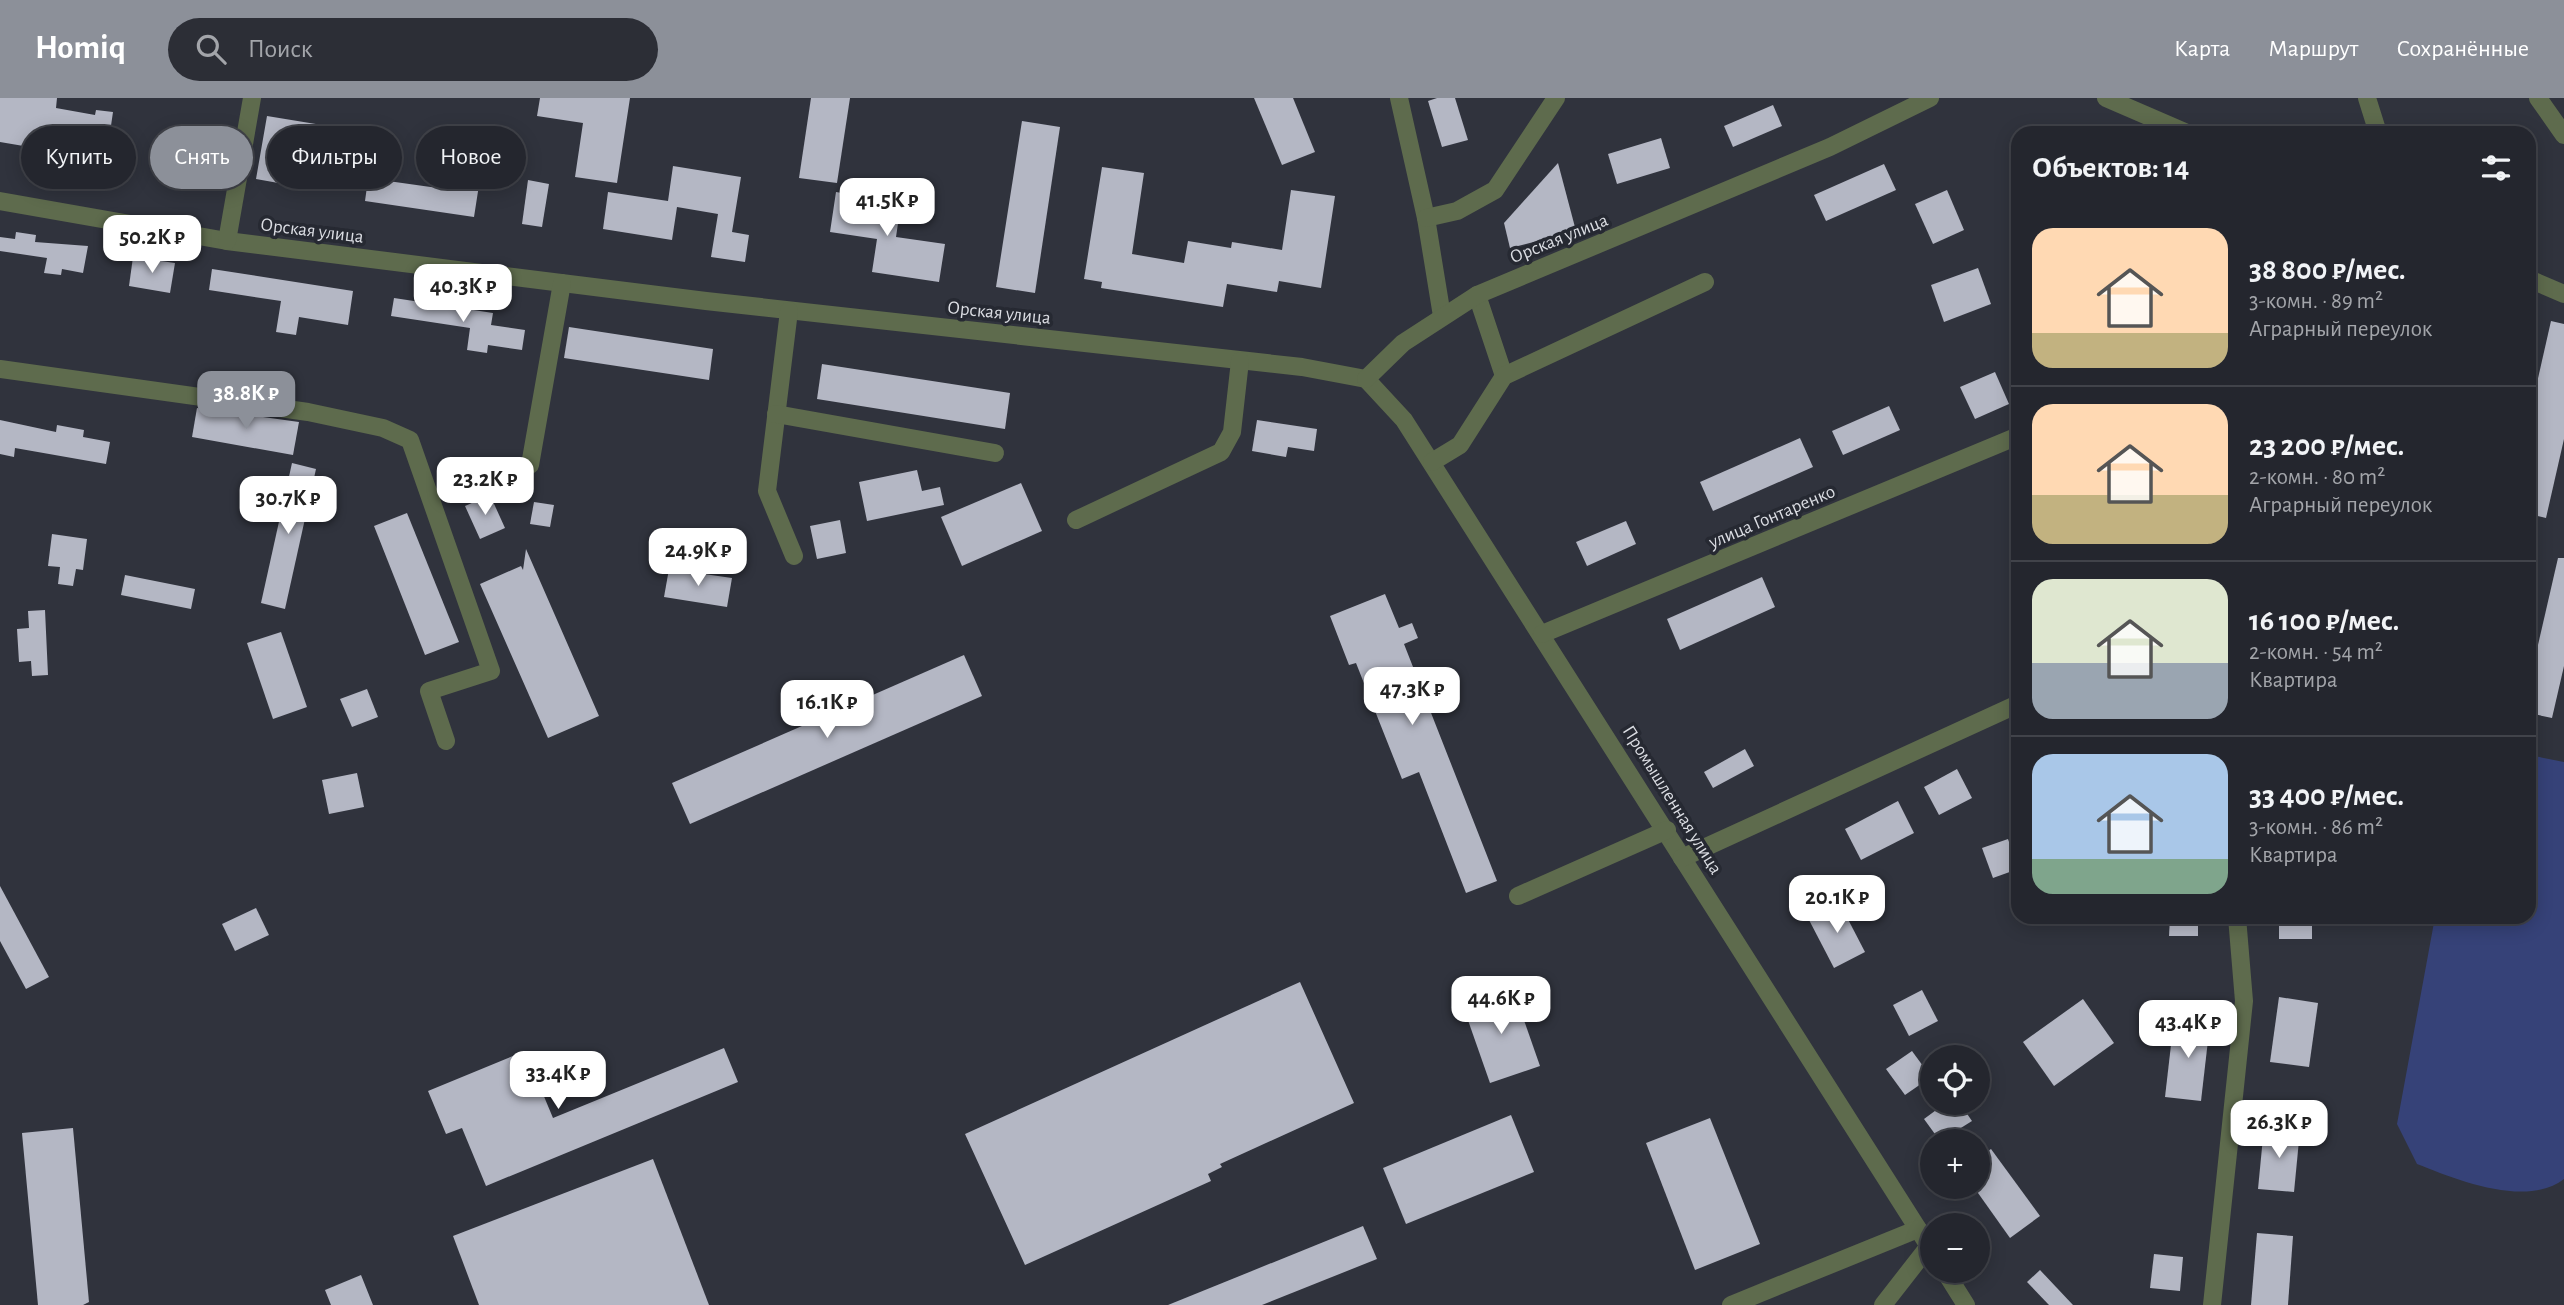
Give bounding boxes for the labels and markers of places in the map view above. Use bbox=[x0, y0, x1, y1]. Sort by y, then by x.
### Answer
pin: 41.5K ₽ bbox=[822, 178, 952, 238]
pin: 50.2K ₽ bbox=[87, 216, 217, 275]
pin: 40.3K ₽ bbox=[398, 264, 528, 324]
pin: 38.8K ₽ bbox=[181, 372, 311, 431]
pin: 23.2K ₽ bbox=[420, 458, 550, 517]
pin: 30.7K ₽ bbox=[223, 476, 353, 536]
pin: 24.9K ₽ bbox=[633, 528, 763, 588]
pin: 47.3K ₽ bbox=[1347, 668, 1477, 727]
pin: 16.1K ₽ bbox=[762, 680, 892, 740]
pin: 20.1K ₽ bbox=[1772, 876, 1902, 935]
pin: 44.6K ₽ bbox=[1436, 976, 1566, 1036]
pin: 43.4K ₽ bbox=[2123, 1000, 2253, 1060]
pin: 33.4K ₽ bbox=[493, 1052, 623, 1111]
pin: 26.3K ₽ bbox=[2214, 1100, 2344, 1160]

